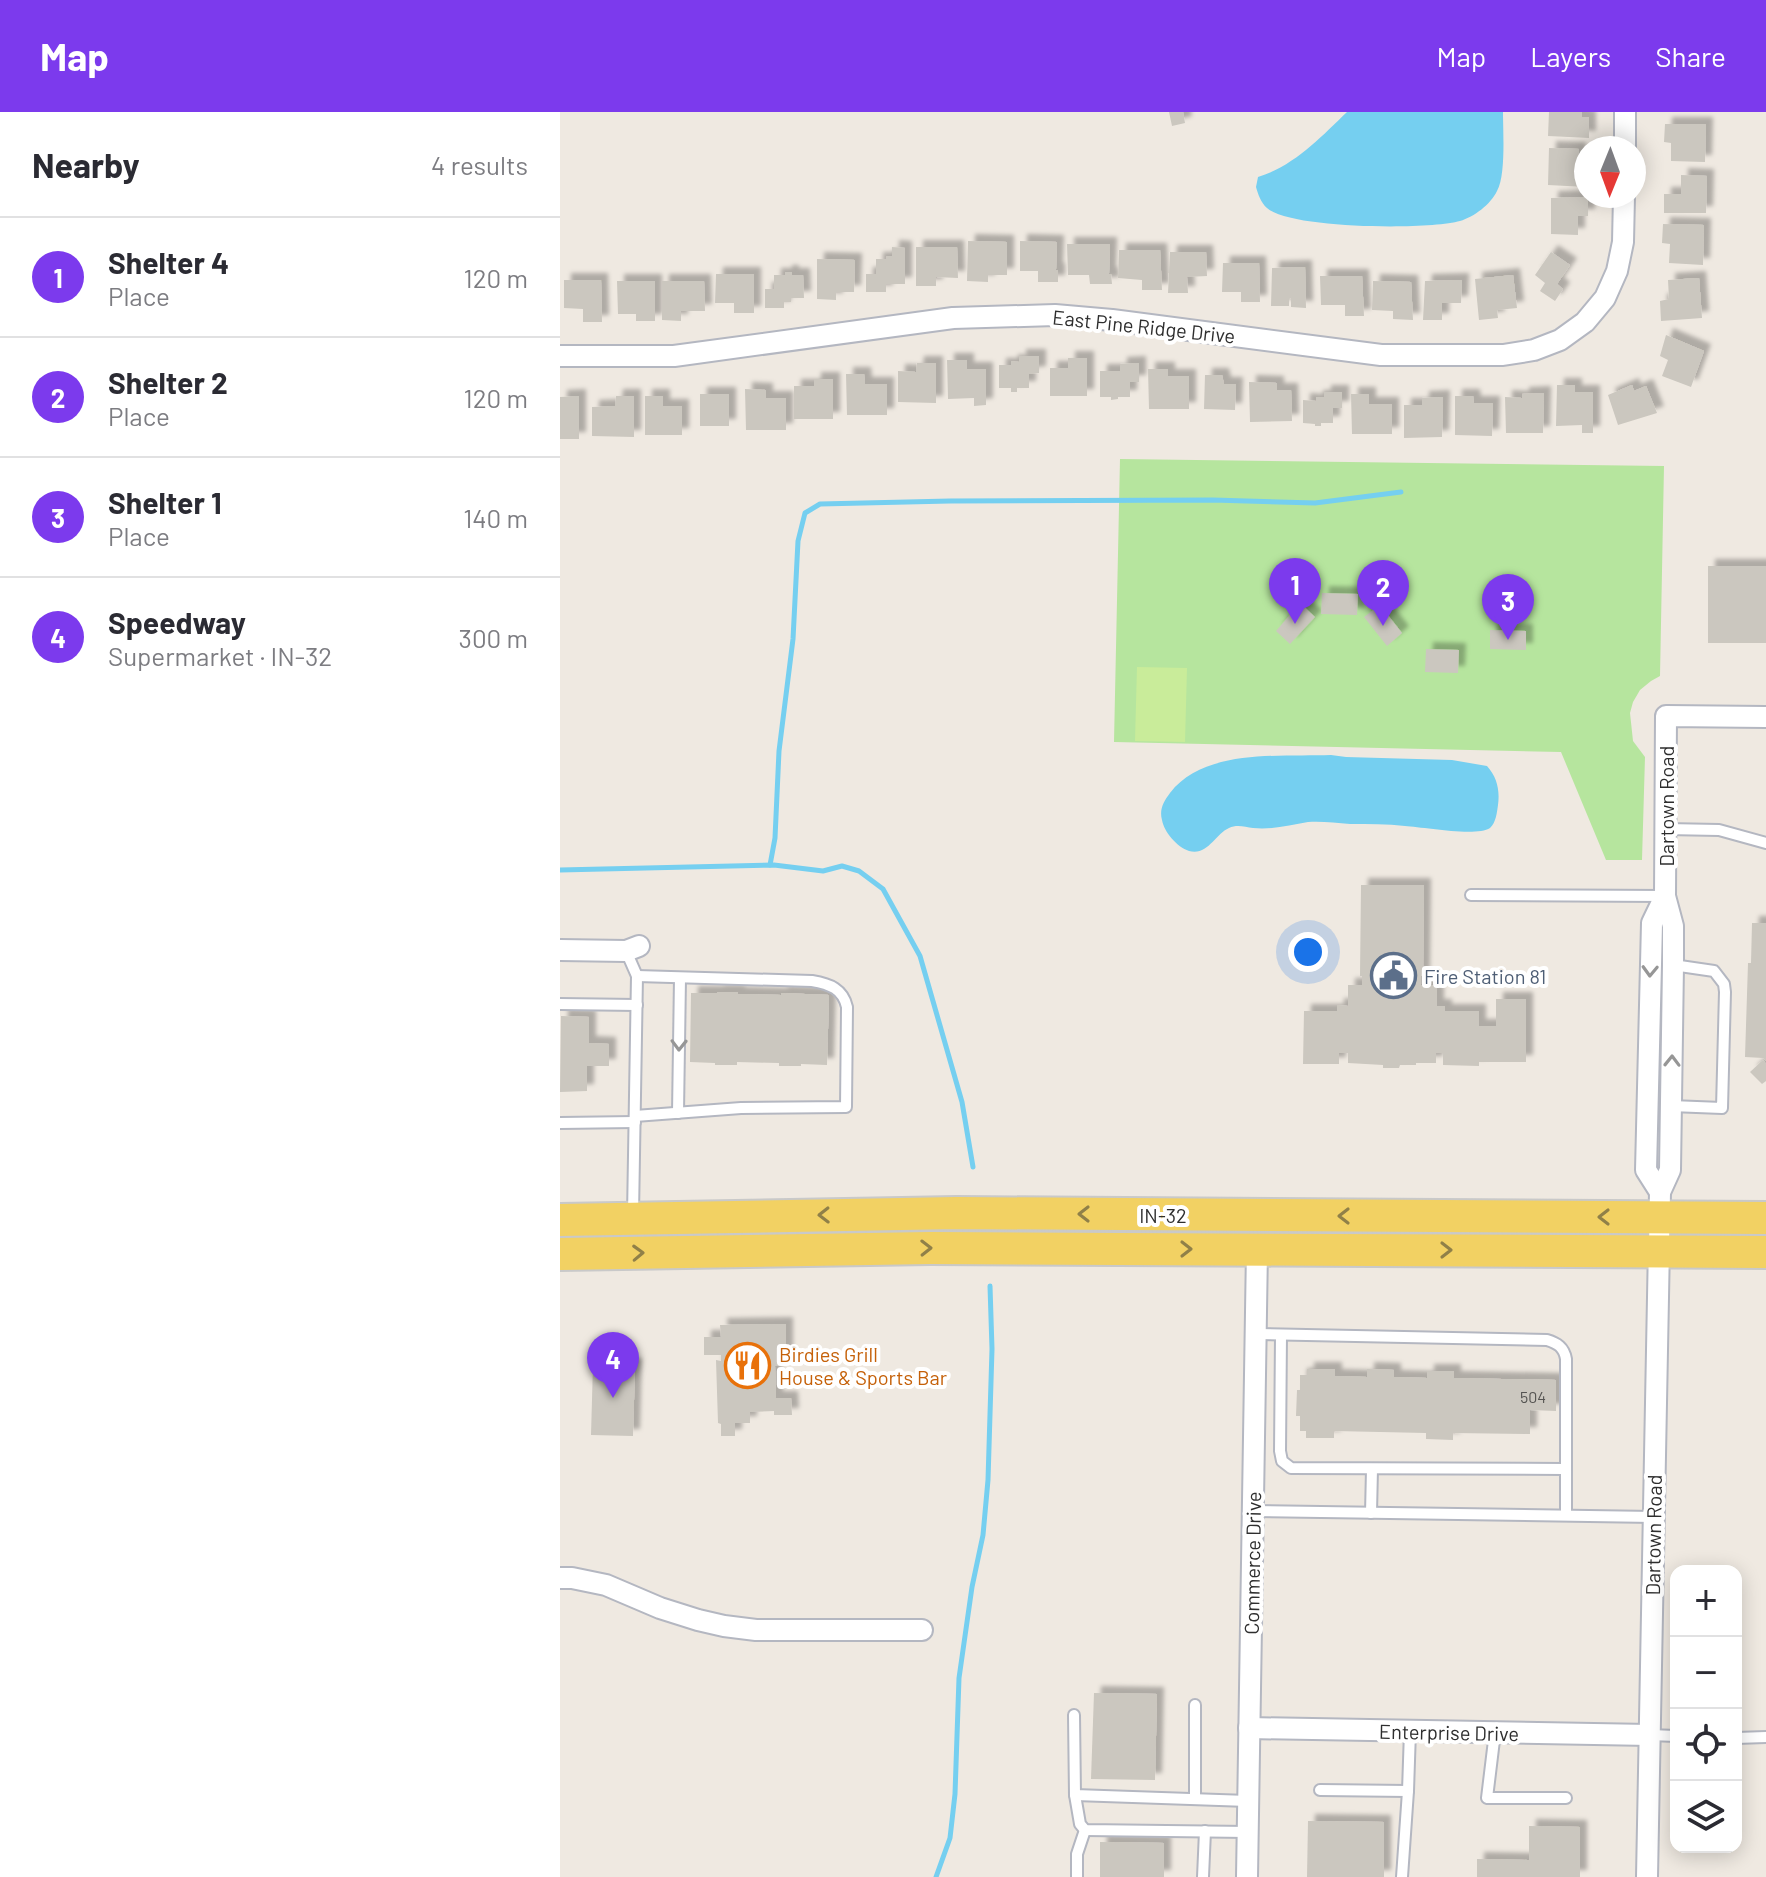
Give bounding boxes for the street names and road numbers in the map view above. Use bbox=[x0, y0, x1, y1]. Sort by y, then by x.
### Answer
street label: East Pine Ridge Drive bbox=[1051, 304, 1237, 348]
street label: Dartown Road bbox=[1654, 746, 1678, 866]
street label: IN-32 bbox=[1139, 1203, 1187, 1227]
street label: Dartown Road bbox=[1640, 1474, 1666, 1596]
street label: Commerce Drive bbox=[1239, 1491, 1265, 1635]
street label: Enterprise Drive bbox=[1379, 1719, 1519, 1745]

